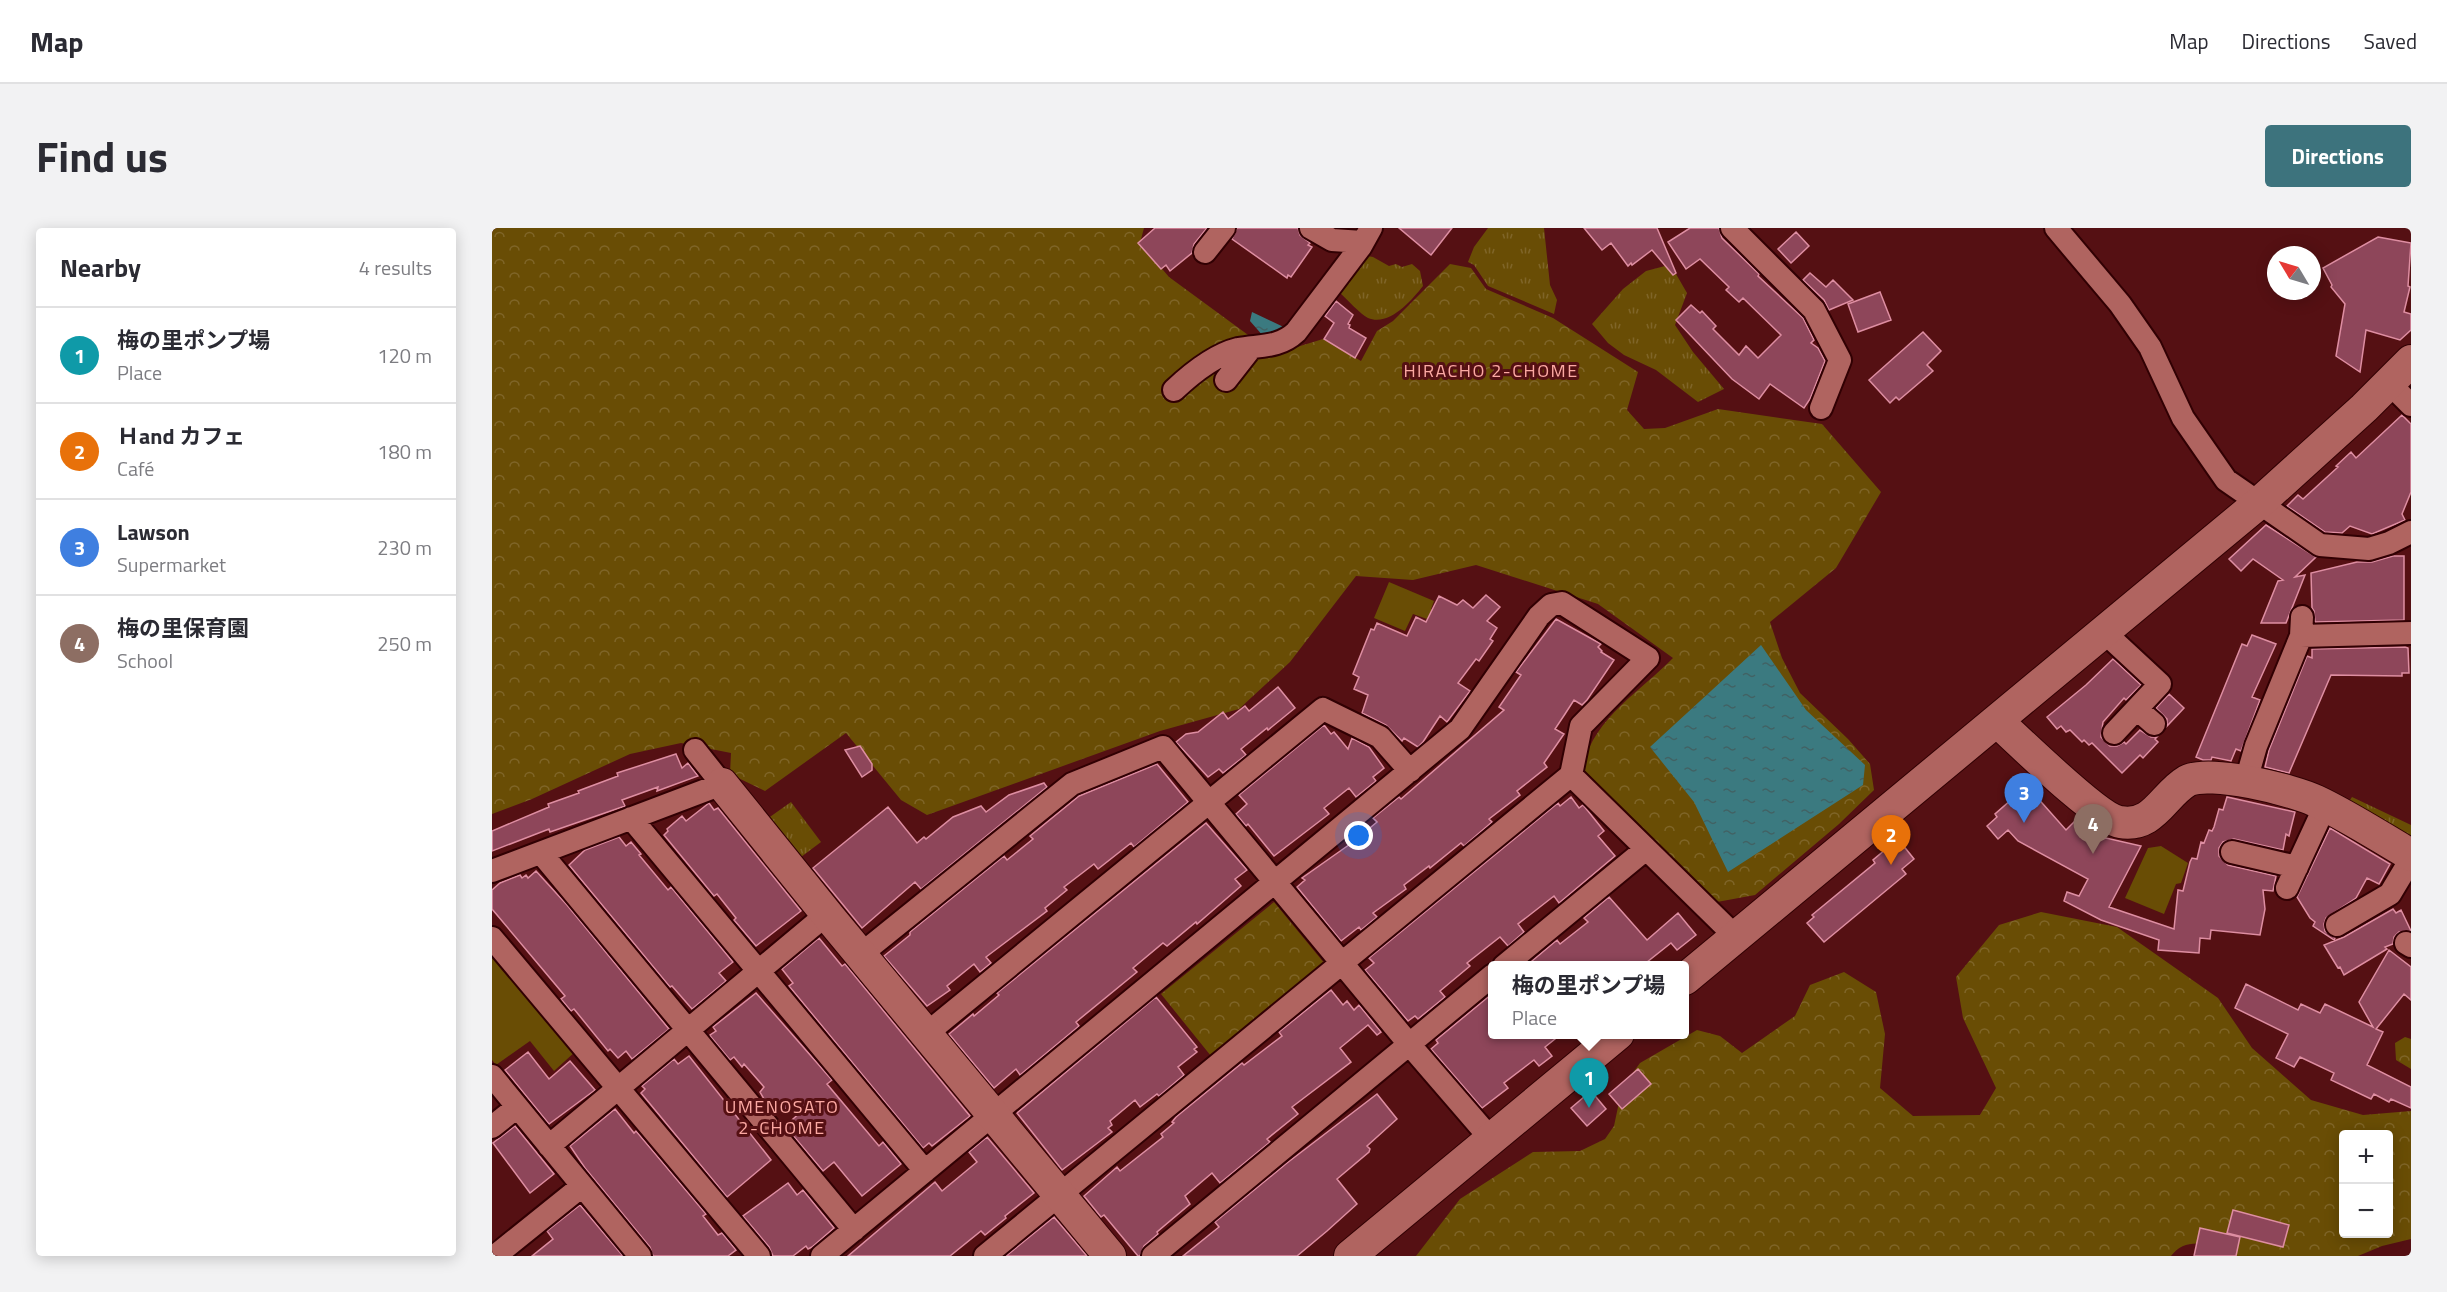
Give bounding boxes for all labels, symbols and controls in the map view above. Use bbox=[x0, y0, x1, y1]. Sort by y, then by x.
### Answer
text: Map bbox=[30, 20, 84, 63]
text: Map bbox=[2169, 25, 2209, 57]
text: Directions bbox=[2242, 25, 2331, 57]
text: Saved bbox=[2364, 25, 2417, 57]
text: Find us bbox=[36, 124, 168, 188]
button: Directions bbox=[2265, 125, 2411, 187]
north arrow bbox=[2267, 246, 2321, 300]
text: Nearby bbox=[60, 248, 141, 287]
text: 4 results bbox=[359, 252, 432, 283]
text: 梅の里ポンプ場 bbox=[117, 323, 270, 357]
text: 1 bbox=[74, 340, 85, 371]
text: 120 m bbox=[377, 340, 432, 371]
text: Place bbox=[117, 357, 162, 388]
district label: HIRACHO 2-CHOME bbox=[1403, 357, 1579, 384]
text: Ｈand カフェ bbox=[117, 419, 245, 453]
text: 2 bbox=[74, 436, 85, 467]
text: 180 m bbox=[377, 436, 432, 467]
text: Café bbox=[117, 453, 154, 484]
text: Lawson bbox=[117, 515, 190, 549]
text: 3 bbox=[74, 532, 85, 563]
text: 230 m bbox=[377, 532, 432, 563]
text: Supermarket bbox=[117, 549, 226, 580]
text: 梅の里保育園 bbox=[117, 611, 249, 645]
text: 4 bbox=[74, 628, 85, 659]
text: 250 m bbox=[377, 628, 432, 659]
text: School bbox=[117, 645, 173, 676]
pin: 3 bbox=[2004, 774, 2044, 823]
pin: 4 bbox=[2074, 804, 2112, 854]
pin: 2 bbox=[1872, 816, 1910, 865]
your location bbox=[1344, 821, 1373, 850]
popup bbox=[1488, 961, 1689, 1039]
text: 梅の里ポンプ場 bbox=[1512, 968, 1665, 1002]
text: Place bbox=[1512, 1002, 1557, 1033]
pin: 1 bbox=[1570, 1058, 1608, 1108]
district label: UMENOSATO 2-CHOME bbox=[725, 1093, 839, 1141]
map controls bbox=[2339, 1130, 2393, 1238]
button: + bbox=[2339, 1130, 2393, 1184]
button: − bbox=[2339, 1184, 2393, 1238]

